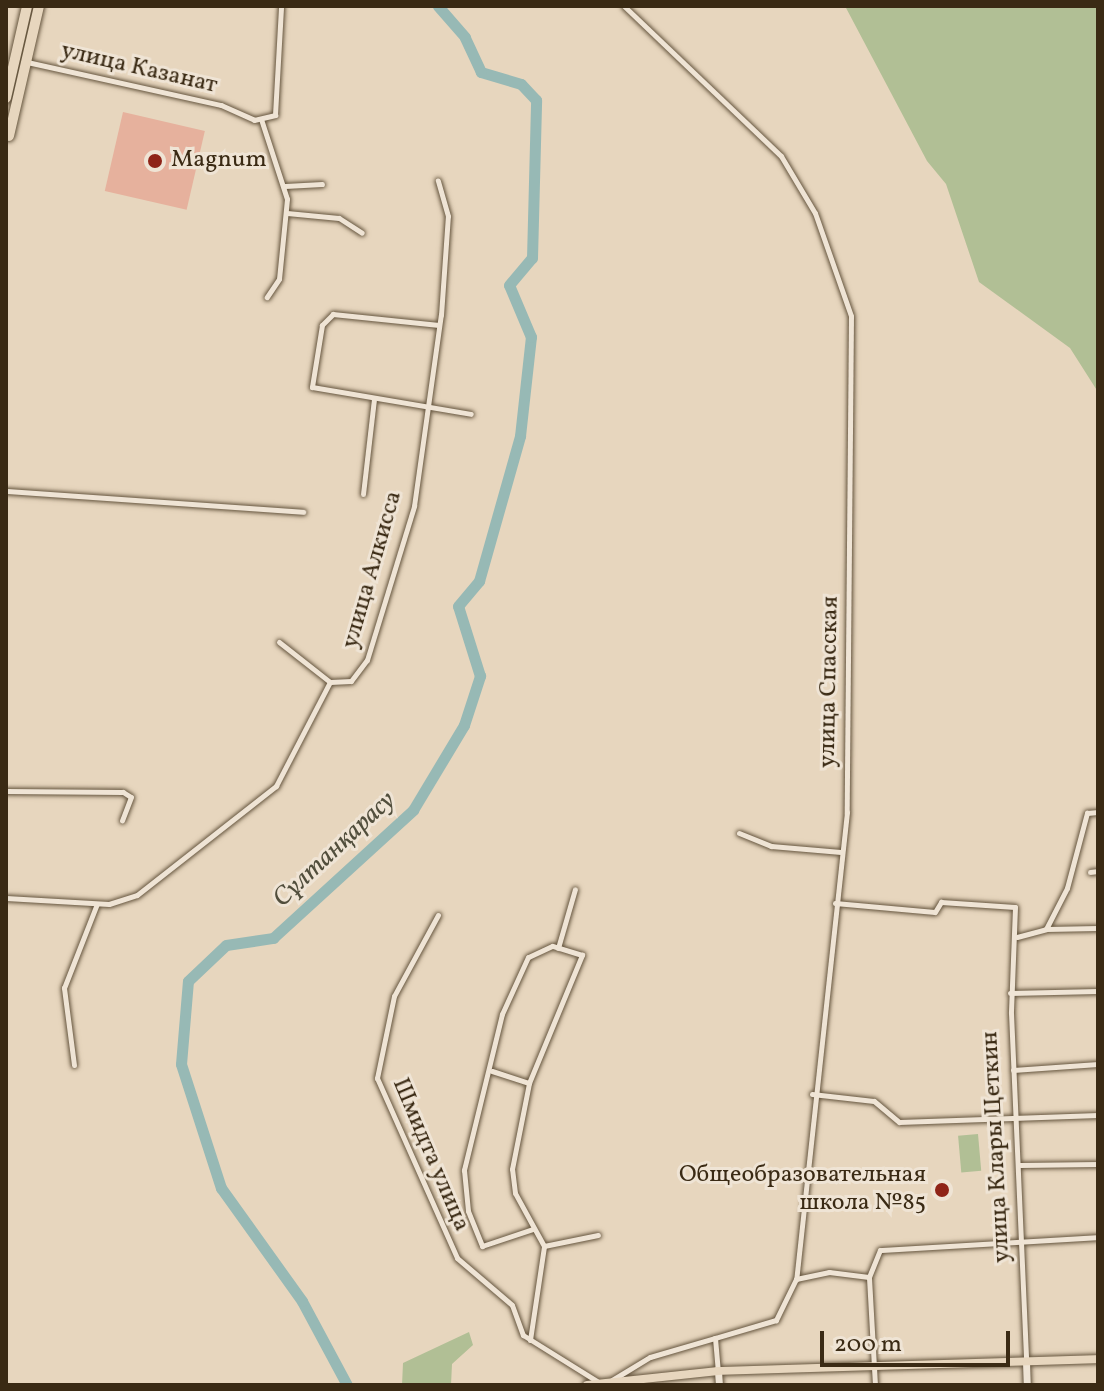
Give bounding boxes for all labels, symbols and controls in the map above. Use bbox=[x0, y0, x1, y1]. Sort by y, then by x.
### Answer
street label: улица Казанат bbox=[58, 37, 220, 101]
place label: Magnum bbox=[171, 147, 267, 175]
marker: Magnum bbox=[146, 152, 164, 170]
street label: улица Алкисса bbox=[337, 488, 409, 652]
street label: улица Спасская bbox=[814, 596, 846, 768]
water label: Сұлтанқарасу bbox=[267, 785, 403, 915]
street label: улица Клары Цеткин bbox=[977, 1030, 1017, 1264]
street label: Шмидта улица bbox=[385, 1074, 475, 1236]
place label: Общеобразовательная школа №85 bbox=[679, 1162, 926, 1218]
marker: Общеобразовательная школа №85 bbox=[933, 1181, 951, 1199]
scale bar bbox=[824, 1315, 1014, 1365]
text: 200 m bbox=[834, 1328, 902, 1362]

